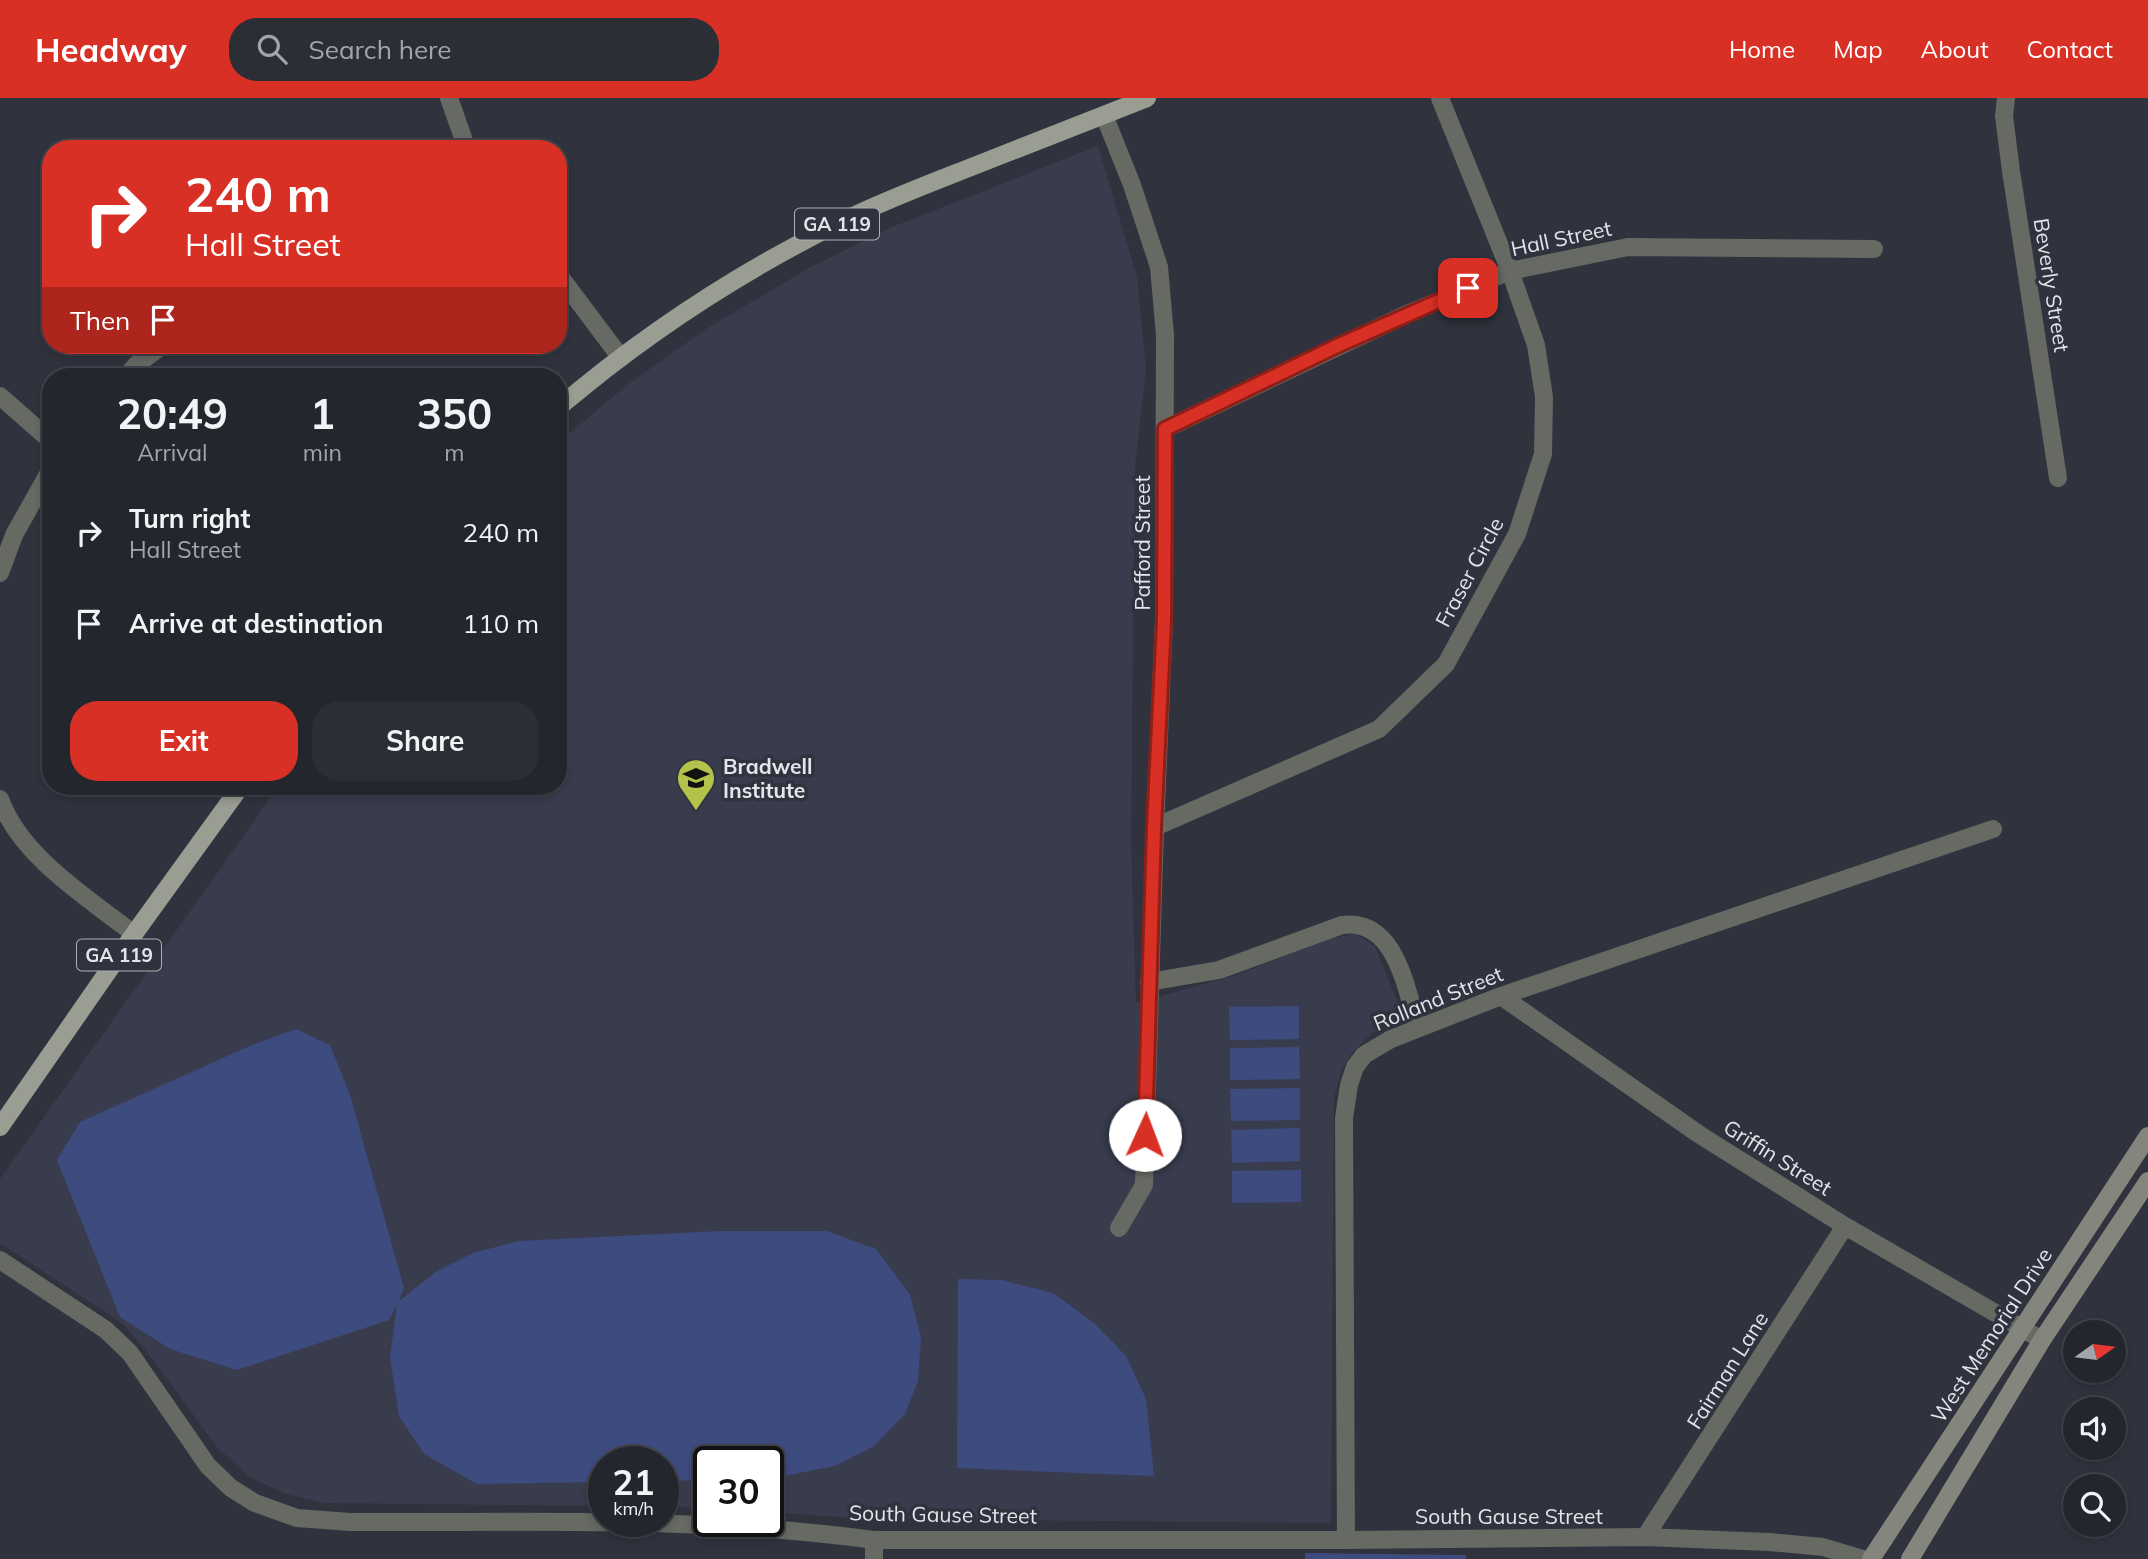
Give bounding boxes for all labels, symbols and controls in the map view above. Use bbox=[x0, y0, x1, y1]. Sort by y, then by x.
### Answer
search box bbox=[229, 18, 719, 81]
text: Headway bbox=[35, 29, 187, 70]
icon: search bbox=[253, 30, 291, 68]
text: Search here bbox=[309, 33, 451, 66]
text: Home bbox=[1729, 34, 1795, 64]
text: Map bbox=[1833, 34, 1883, 64]
text: About bbox=[1921, 34, 1989, 64]
text: Contact bbox=[2027, 34, 2113, 64]
text: 240 m bbox=[185, 163, 331, 224]
icon: right bbox=[70, 168, 161, 259]
road number: GA 119 bbox=[795, 208, 879, 240]
street label: Hall Street bbox=[1508, 215, 1614, 261]
street label: Beverly Street bbox=[2029, 216, 2075, 354]
text: Hall Street bbox=[185, 224, 341, 264]
pin bbox=[1438, 258, 1498, 318]
icon: arrive bbox=[1449, 269, 1487, 307]
icon: arrive bbox=[144, 301, 182, 339]
text: Then bbox=[70, 304, 130, 337]
text: 20:49 bbox=[117, 387, 228, 440]
text: 1 bbox=[310, 387, 335, 440]
text: 350 bbox=[417, 387, 492, 440]
text: Arrival bbox=[137, 438, 208, 467]
text: min bbox=[303, 438, 342, 467]
text: m bbox=[444, 438, 465, 467]
street label: Pafford Street bbox=[1129, 476, 1155, 610]
text: Turn right bbox=[129, 502, 250, 535]
street label: Fraser Circle bbox=[1429, 513, 1509, 631]
icon: right bbox=[70, 514, 108, 552]
text: 240 m bbox=[463, 516, 539, 549]
text: Hall Street bbox=[129, 535, 241, 564]
icon: arrive bbox=[70, 605, 108, 643]
text: Arrive at destination bbox=[129, 607, 384, 640]
text: 110 m bbox=[463, 607, 539, 640]
button: Exit bbox=[70, 701, 298, 781]
button: Share bbox=[312, 701, 539, 781]
place label: Bradwell Institute bbox=[723, 753, 812, 803]
school or university icon: Bradwell Institute bbox=[675, 757, 717, 812]
road number: GA 119 bbox=[77, 940, 161, 970]
street label: Rolland Street bbox=[1369, 960, 1507, 1036]
position arrow bbox=[1108, 1098, 1182, 1172]
street label: Griffin Street bbox=[1719, 1113, 1837, 1201]
street label: West Memorial Drive bbox=[1925, 1243, 2057, 1427]
street label: Fairman Lane bbox=[1681, 1307, 1773, 1433]
north arrow bbox=[2063, 1320, 2126, 1382]
map controls bbox=[2063, 1320, 2126, 1537]
button: sound bbox=[2063, 1397, 2126, 1460]
speed limit sign: 30 bbox=[693, 1446, 784, 1537]
text: 21 bbox=[612, 1460, 655, 1504]
button: search bbox=[2063, 1474, 2126, 1537]
text: km/h bbox=[613, 1497, 654, 1520]
street label: South Gause Street bbox=[849, 1499, 1037, 1529]
street label: South Gause Street bbox=[1415, 1503, 1603, 1529]

